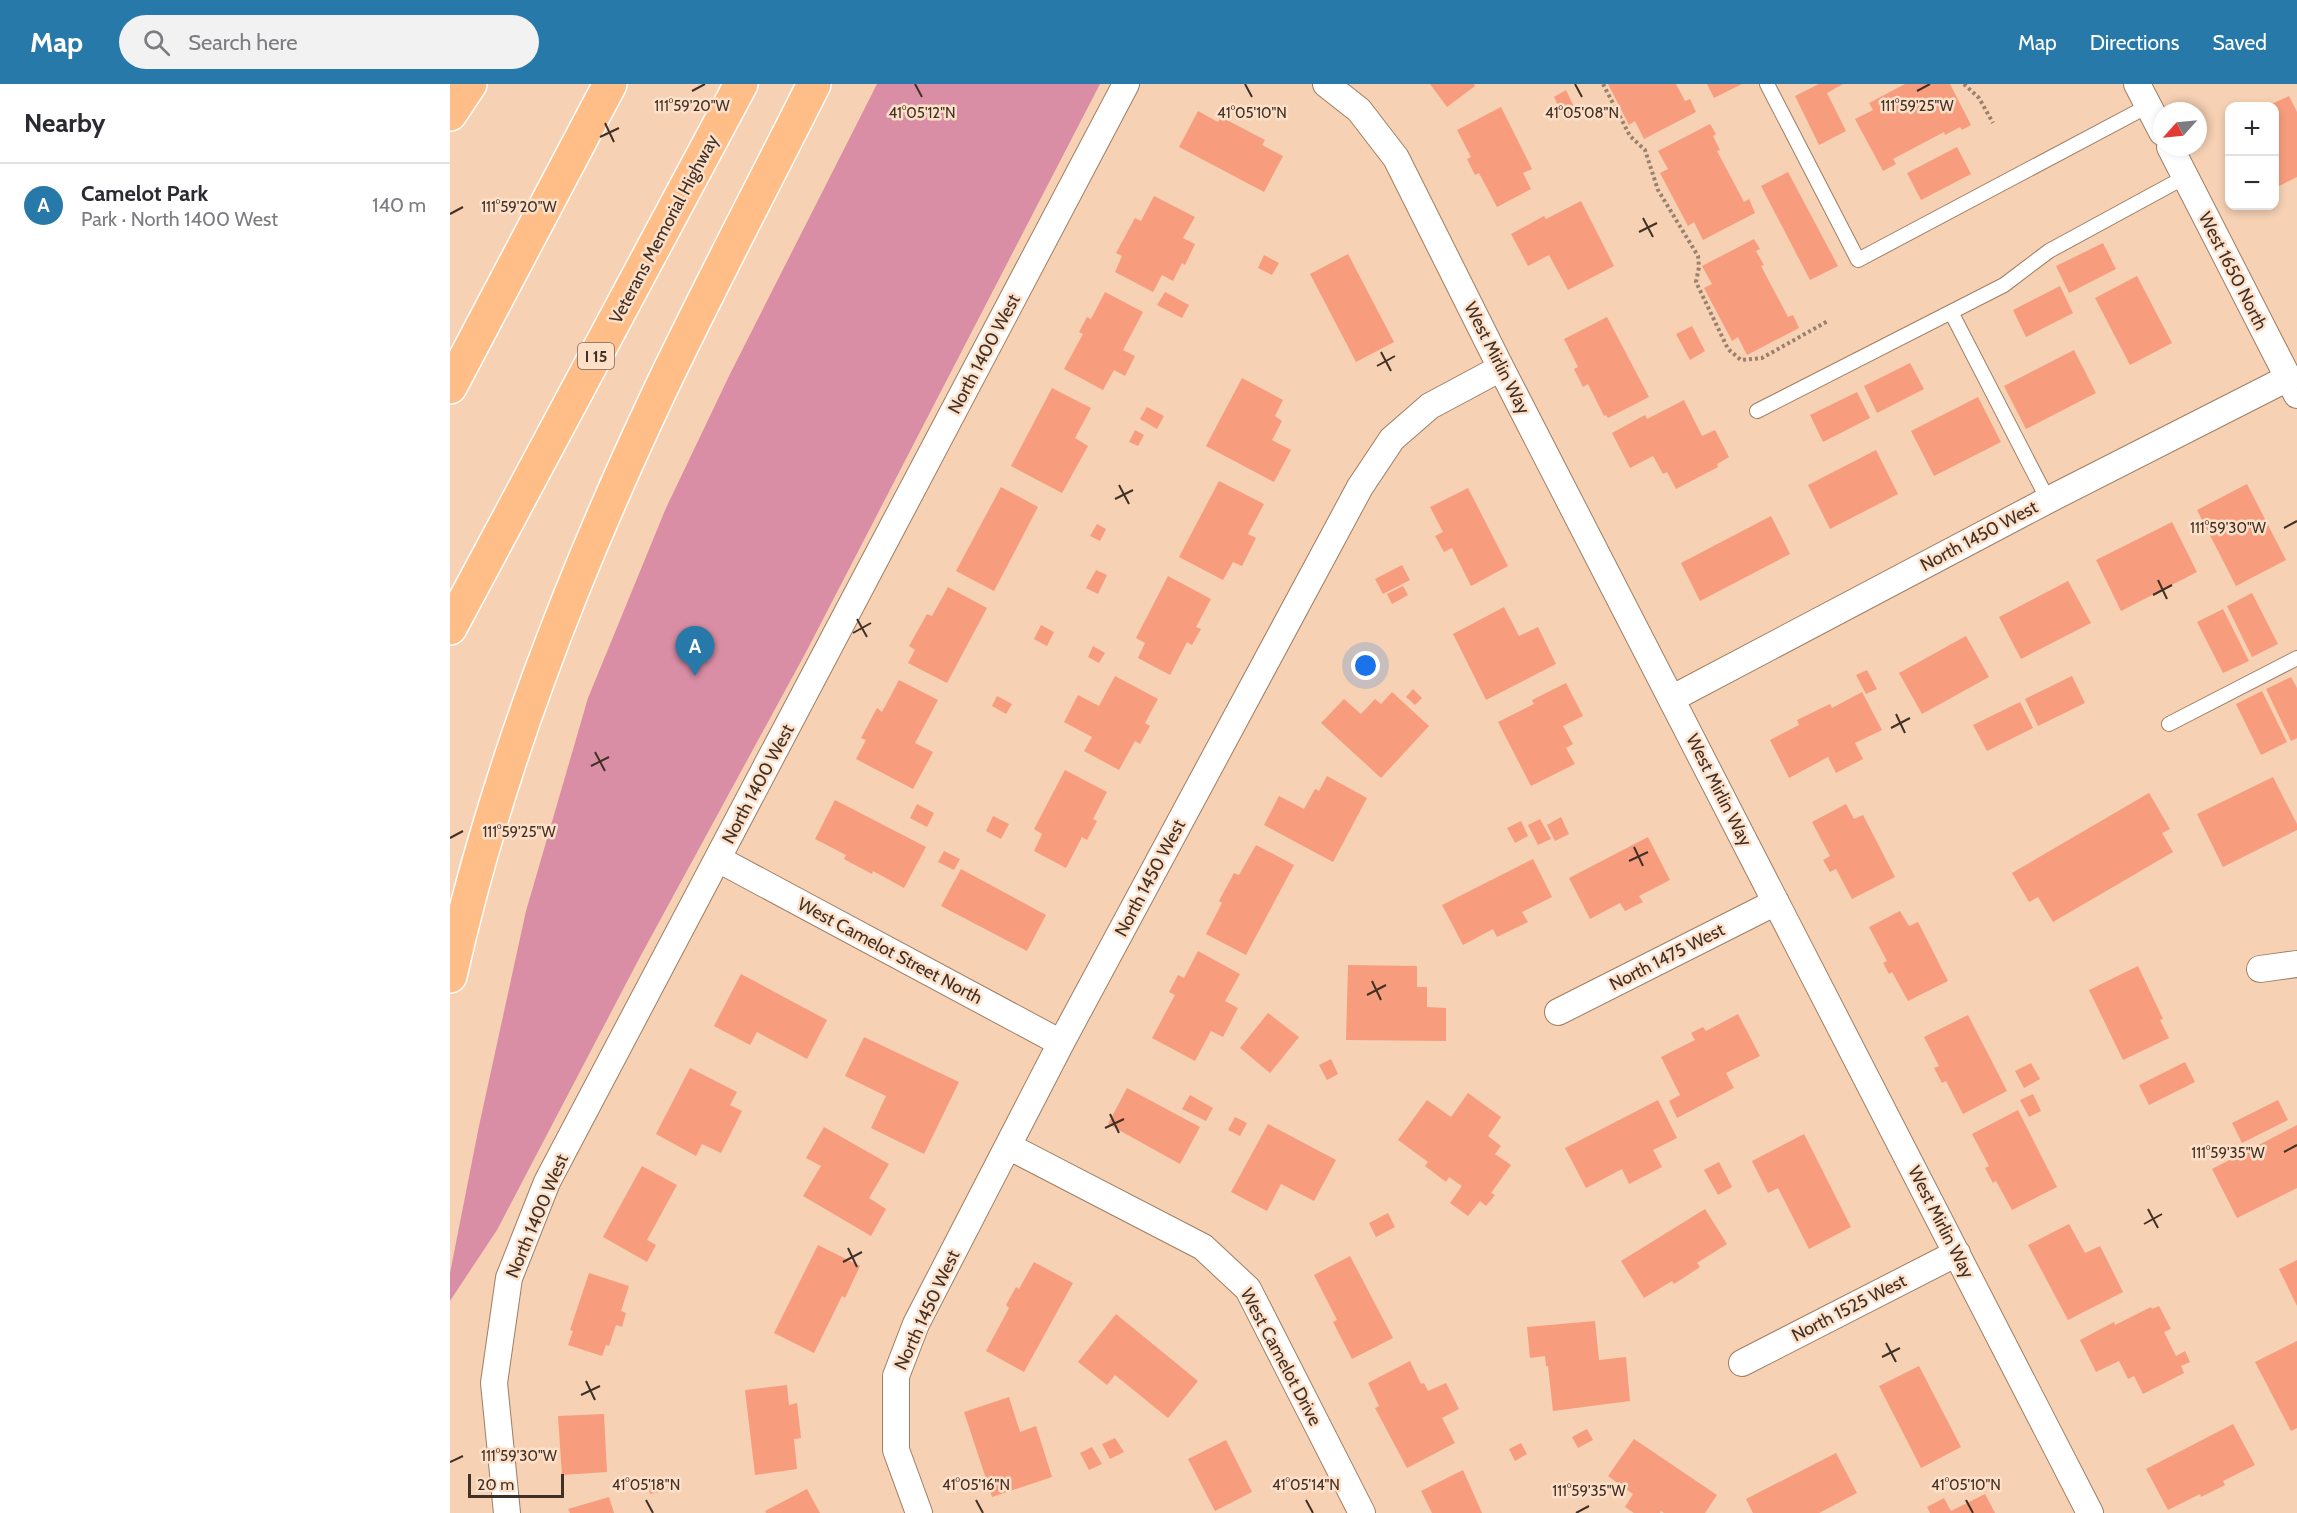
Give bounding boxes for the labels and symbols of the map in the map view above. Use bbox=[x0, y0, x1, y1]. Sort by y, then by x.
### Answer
text: 111°59'20"W bbox=[654, 97, 731, 115]
text: 111°59'25"W bbox=[1880, 97, 1954, 115]
north arrow bbox=[2153, 102, 2207, 156]
text: 41°05'12"N bbox=[888, 104, 956, 122]
text: 41°05'10"N bbox=[1217, 104, 1287, 122]
text: 41°05'08"N bbox=[1545, 104, 1619, 122]
street label: Veterans Memorial Highway bbox=[605, 131, 723, 327]
text: 111°59'20"W bbox=[481, 198, 558, 216]
street label: West 1650 North bbox=[2194, 208, 2272, 334]
street label: North 1400 West bbox=[943, 290, 1025, 418]
street label: West Mirlin Way bbox=[1459, 298, 1535, 418]
road number: I 15 bbox=[578, 343, 614, 369]
street label: North 1450 West bbox=[1917, 496, 2041, 576]
text: 111°59'30"W bbox=[2190, 519, 2267, 537]
pin: A bbox=[676, 626, 714, 676]
your location bbox=[1351, 651, 1380, 680]
street label: North 1400 West bbox=[717, 720, 799, 848]
street label: West Mirlin Way bbox=[1681, 730, 1757, 850]
street label: North 1450 West bbox=[1110, 816, 1190, 940]
text: 111°59'25"W bbox=[482, 823, 556, 841]
street label: West Camelot Street North bbox=[794, 893, 986, 1009]
street label: North 1475 West bbox=[1606, 919, 1728, 995]
text: 111°59'35"W bbox=[2191, 1144, 2266, 1162]
street label: North 1400 West bbox=[501, 1151, 573, 1281]
street label: West Mirlin Way bbox=[1903, 1162, 1979, 1282]
street label: North 1450 West bbox=[890, 1247, 964, 1373]
street label: North 1525 West bbox=[1788, 1270, 1910, 1346]
street label: West Camelot Drive bbox=[1236, 1285, 1326, 1429]
text: 111°59'30"W bbox=[481, 1447, 558, 1465]
scale bar bbox=[468, 1471, 564, 1498]
text: 41°05'18"N bbox=[612, 1476, 680, 1494]
text: 41°05'16"N bbox=[942, 1476, 1010, 1494]
text: 41°05'14"N bbox=[1272, 1476, 1340, 1494]
text: 41°05'10"N bbox=[1931, 1476, 2001, 1494]
text: 111°59'35"W bbox=[1552, 1482, 1627, 1500]

